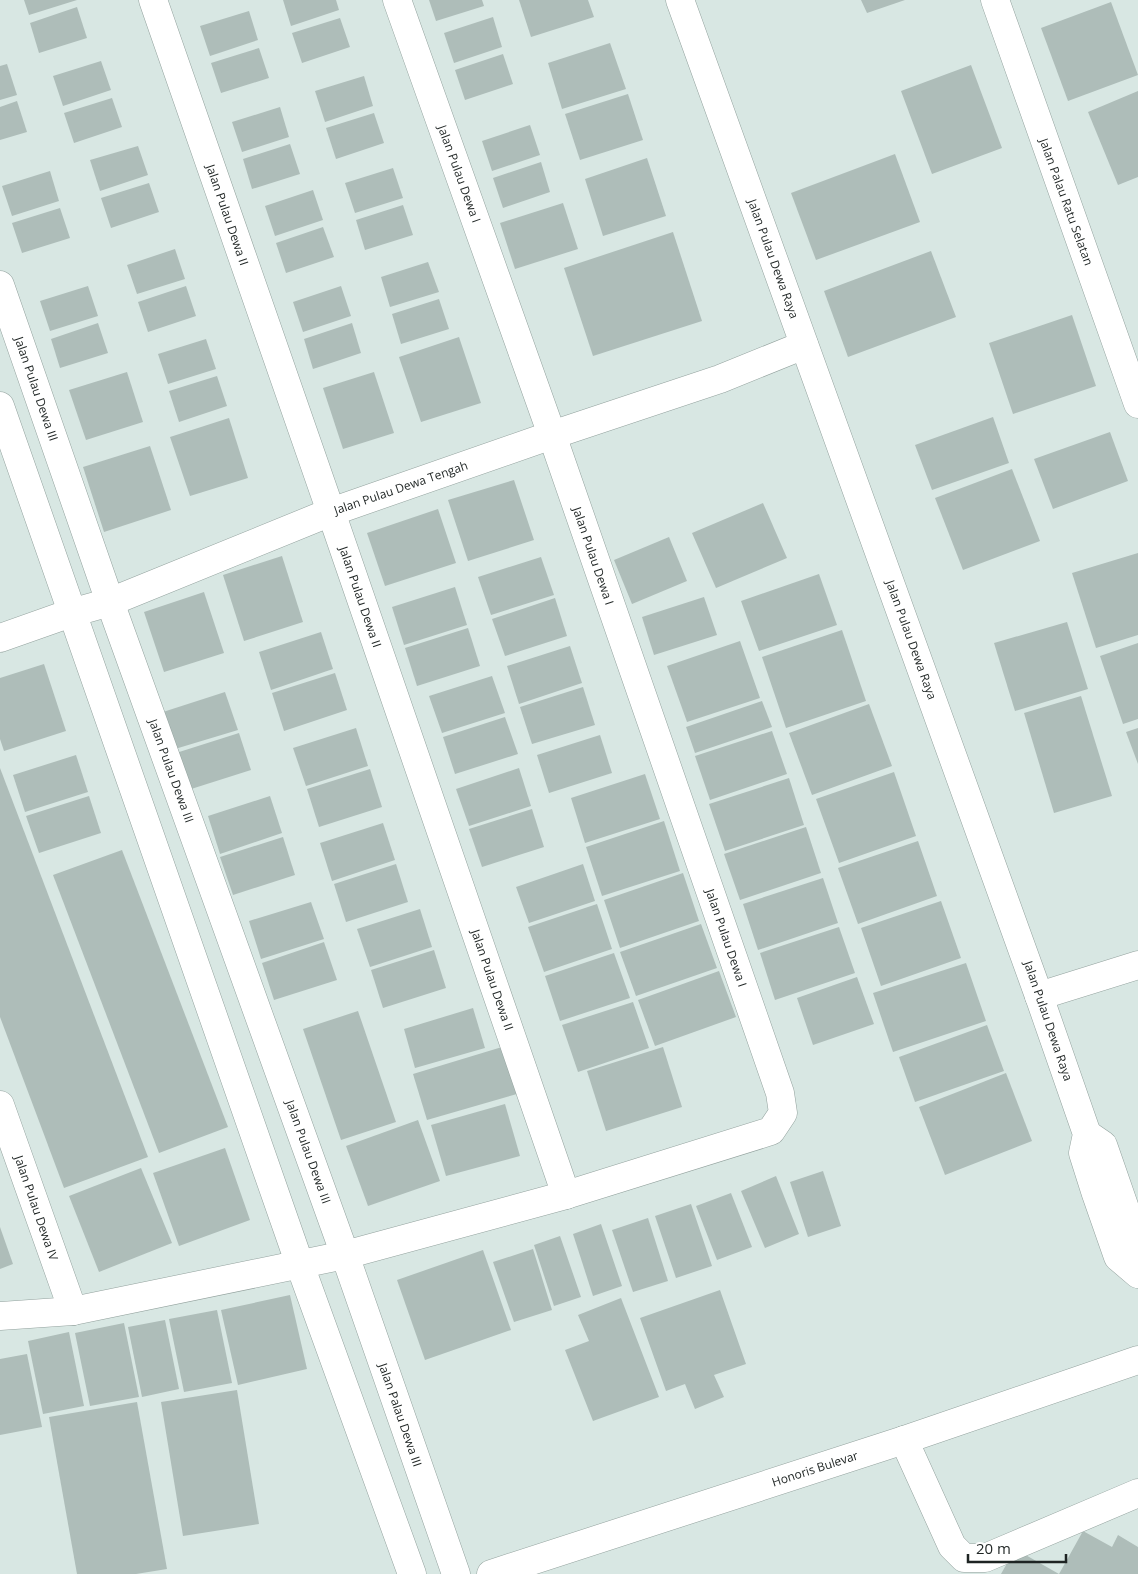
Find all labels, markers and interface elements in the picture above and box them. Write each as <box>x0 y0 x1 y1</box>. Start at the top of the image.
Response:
street label: Jalan Pulau Dewa I <box>434 122 485 225</box>
street label: Jalan Palau Ratu Selatan <box>1035 135 1097 268</box>
street label: Jalan Pulau Dewa II <box>202 161 253 268</box>
street label: Jalan Pulau Dewa Raya <box>744 196 803 321</box>
street label: Jalan Pulau Dewa III <box>10 333 62 443</box>
street label: Jalan Pulau Dewa Tengah <box>331 457 470 519</box>
street label: Jalan Pulau Dewa I <box>568 504 618 607</box>
street label: Jalan Pulau Dewa II <box>335 543 386 650</box>
street label: Jalan Pulau Dewa Raya <box>882 577 941 702</box>
street label: Jalan Pulau Dewa III <box>144 716 198 825</box>
street label: Jalan Pulau Dewa I <box>701 886 751 989</box>
street label: Jalan Pulau Dewa II <box>467 926 518 1033</box>
street label: Jalan Pulau Dewa Raya <box>1020 958 1077 1083</box>
street label: Jalan Pulau Dewa III <box>281 1097 335 1206</box>
street label: Jalan Pulau Dewa IV <box>10 1152 63 1263</box>
street label: Jalan Palau Dewa III <box>374 1360 426 1469</box>
street label: Honoris Bulevar <box>769 1447 860 1490</box>
scale bar <box>968 1532 1066 1564</box>
text: 20 m <box>976 1538 1011 1558</box>

